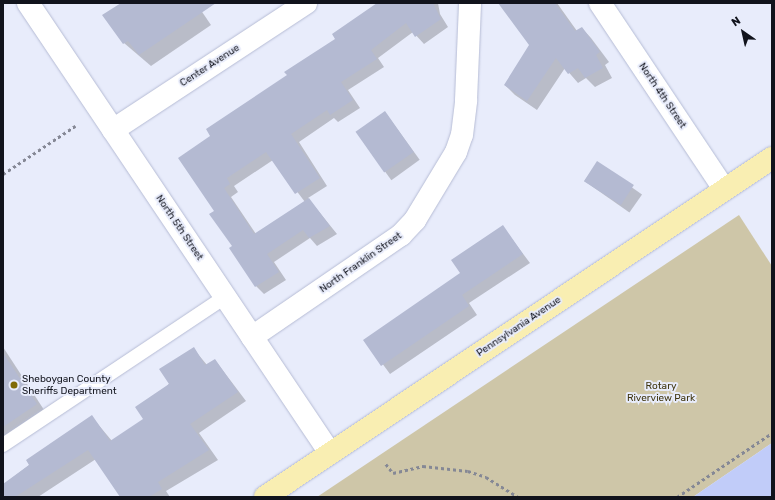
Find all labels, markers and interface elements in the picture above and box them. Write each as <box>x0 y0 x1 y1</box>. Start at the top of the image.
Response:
north arrow <box>723 12 763 52</box>
text: N <box>729 14 743 29</box>
street label: Center Avenue <box>178 42 242 90</box>
street label: North 4th Street <box>636 61 688 131</box>
street label: North 5th Street <box>153 193 205 263</box>
street label: North Franklin Street <box>318 230 404 296</box>
street label: Pennsylvania Avenue <box>474 294 564 360</box>
place label: Sheboygan County Sheriffs Department <box>22 373 117 396</box>
marker: Sheboygan County Sheriffs Department <box>9 380 19 390</box>
park label: Rotary Riverview Park <box>627 380 695 404</box>

